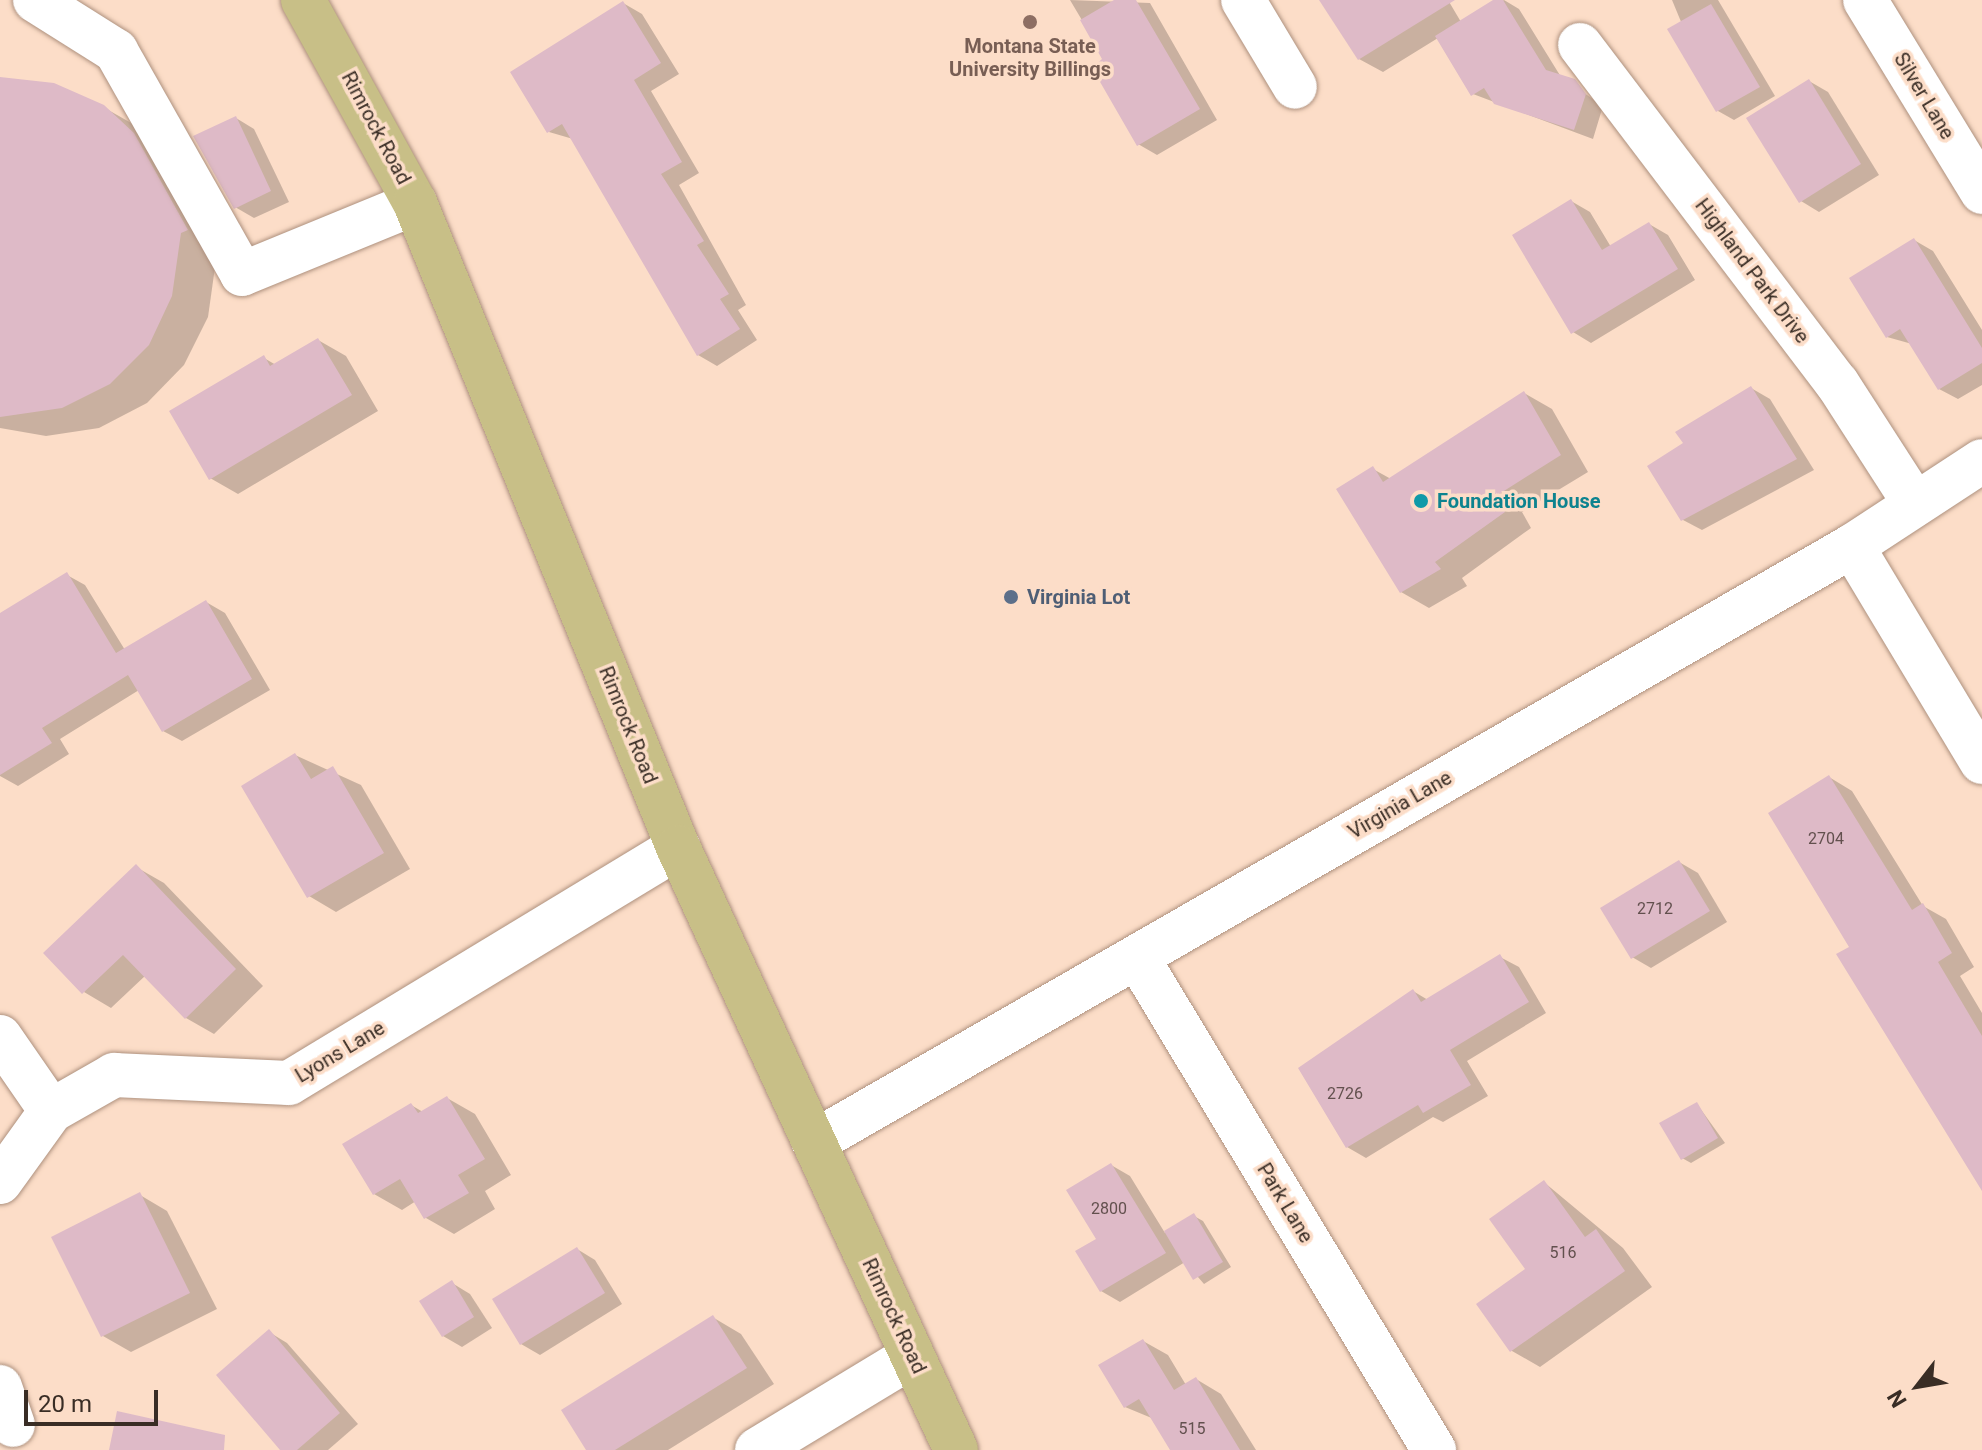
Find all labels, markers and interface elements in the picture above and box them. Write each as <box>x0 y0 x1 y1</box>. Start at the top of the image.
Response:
marker: Montana State University Billings <box>1021 13 1039 31</box>
place label: Montana State University Billings <box>949 34 1111 81</box>
street label: Silver Lane <box>1889 48 1959 144</box>
street label: Rimrock Road <box>336 68 416 188</box>
street label: Highland Park Drive <box>1690 194 1814 348</box>
place label: Foundation House <box>1437 489 1601 513</box>
marker: Foundation House <box>1412 492 1430 510</box>
place label: Virginia Lot <box>1027 585 1130 609</box>
marker: Virginia Lot <box>1002 588 1020 606</box>
street label: Rimrock Road <box>594 663 662 787</box>
street label: Virginia Lane <box>1344 766 1456 844</box>
house number: 2704 <box>1808 829 1844 849</box>
house number: 2712 <box>1637 899 1673 919</box>
street label: Lyons Lane <box>291 1016 389 1088</box>
house number: 2726 <box>1327 1084 1363 1104</box>
street label: Park Lane <box>1252 1159 1318 1247</box>
house number: 2800 <box>1091 1199 1127 1219</box>
house number: 516 <box>1550 1243 1576 1263</box>
street label: Rimrock Road <box>857 1255 931 1377</box>
north arrow <box>1878 1346 1958 1426</box>
scale bar <box>28 1374 162 1424</box>
text: N <box>1882 1386 1912 1412</box>
text: 20 m <box>38 1390 92 1418</box>
house number: 515 <box>1179 1419 1205 1439</box>

